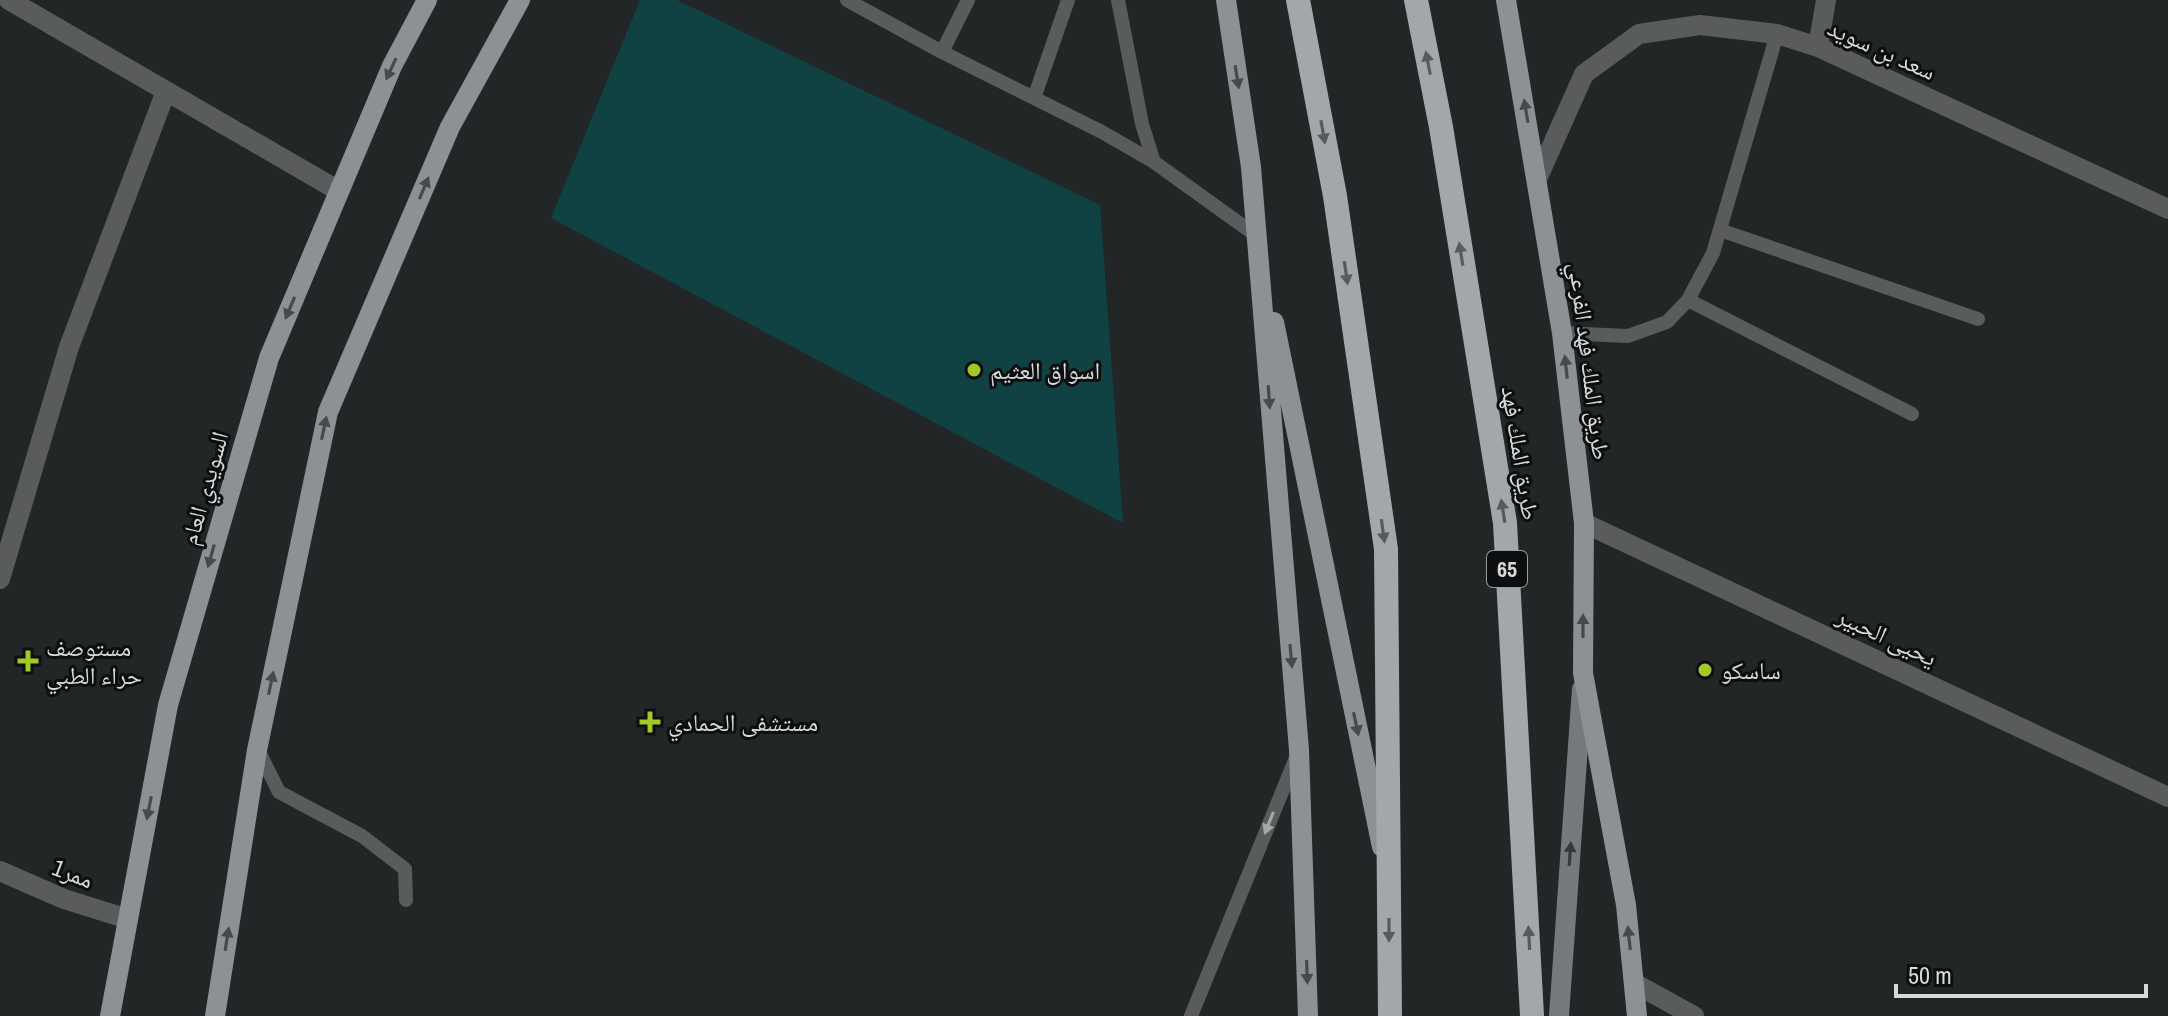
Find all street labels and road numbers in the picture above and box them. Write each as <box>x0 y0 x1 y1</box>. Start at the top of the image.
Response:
street label: سعد بن سويد <box>1823 11 1941 87</box>
street label: طريق الملك فهد الفرعي <box>1558 260 1618 462</box>
street label: طريق الملك فهد <box>1495 384 1547 522</box>
street label: السويدي العام <box>173 428 239 549</box>
road number: 65 <box>1487 551 1527 587</box>
street label: يحيى الحبير <box>1831 598 1942 673</box>
street label: ممر1 <box>48 851 98 895</box>

